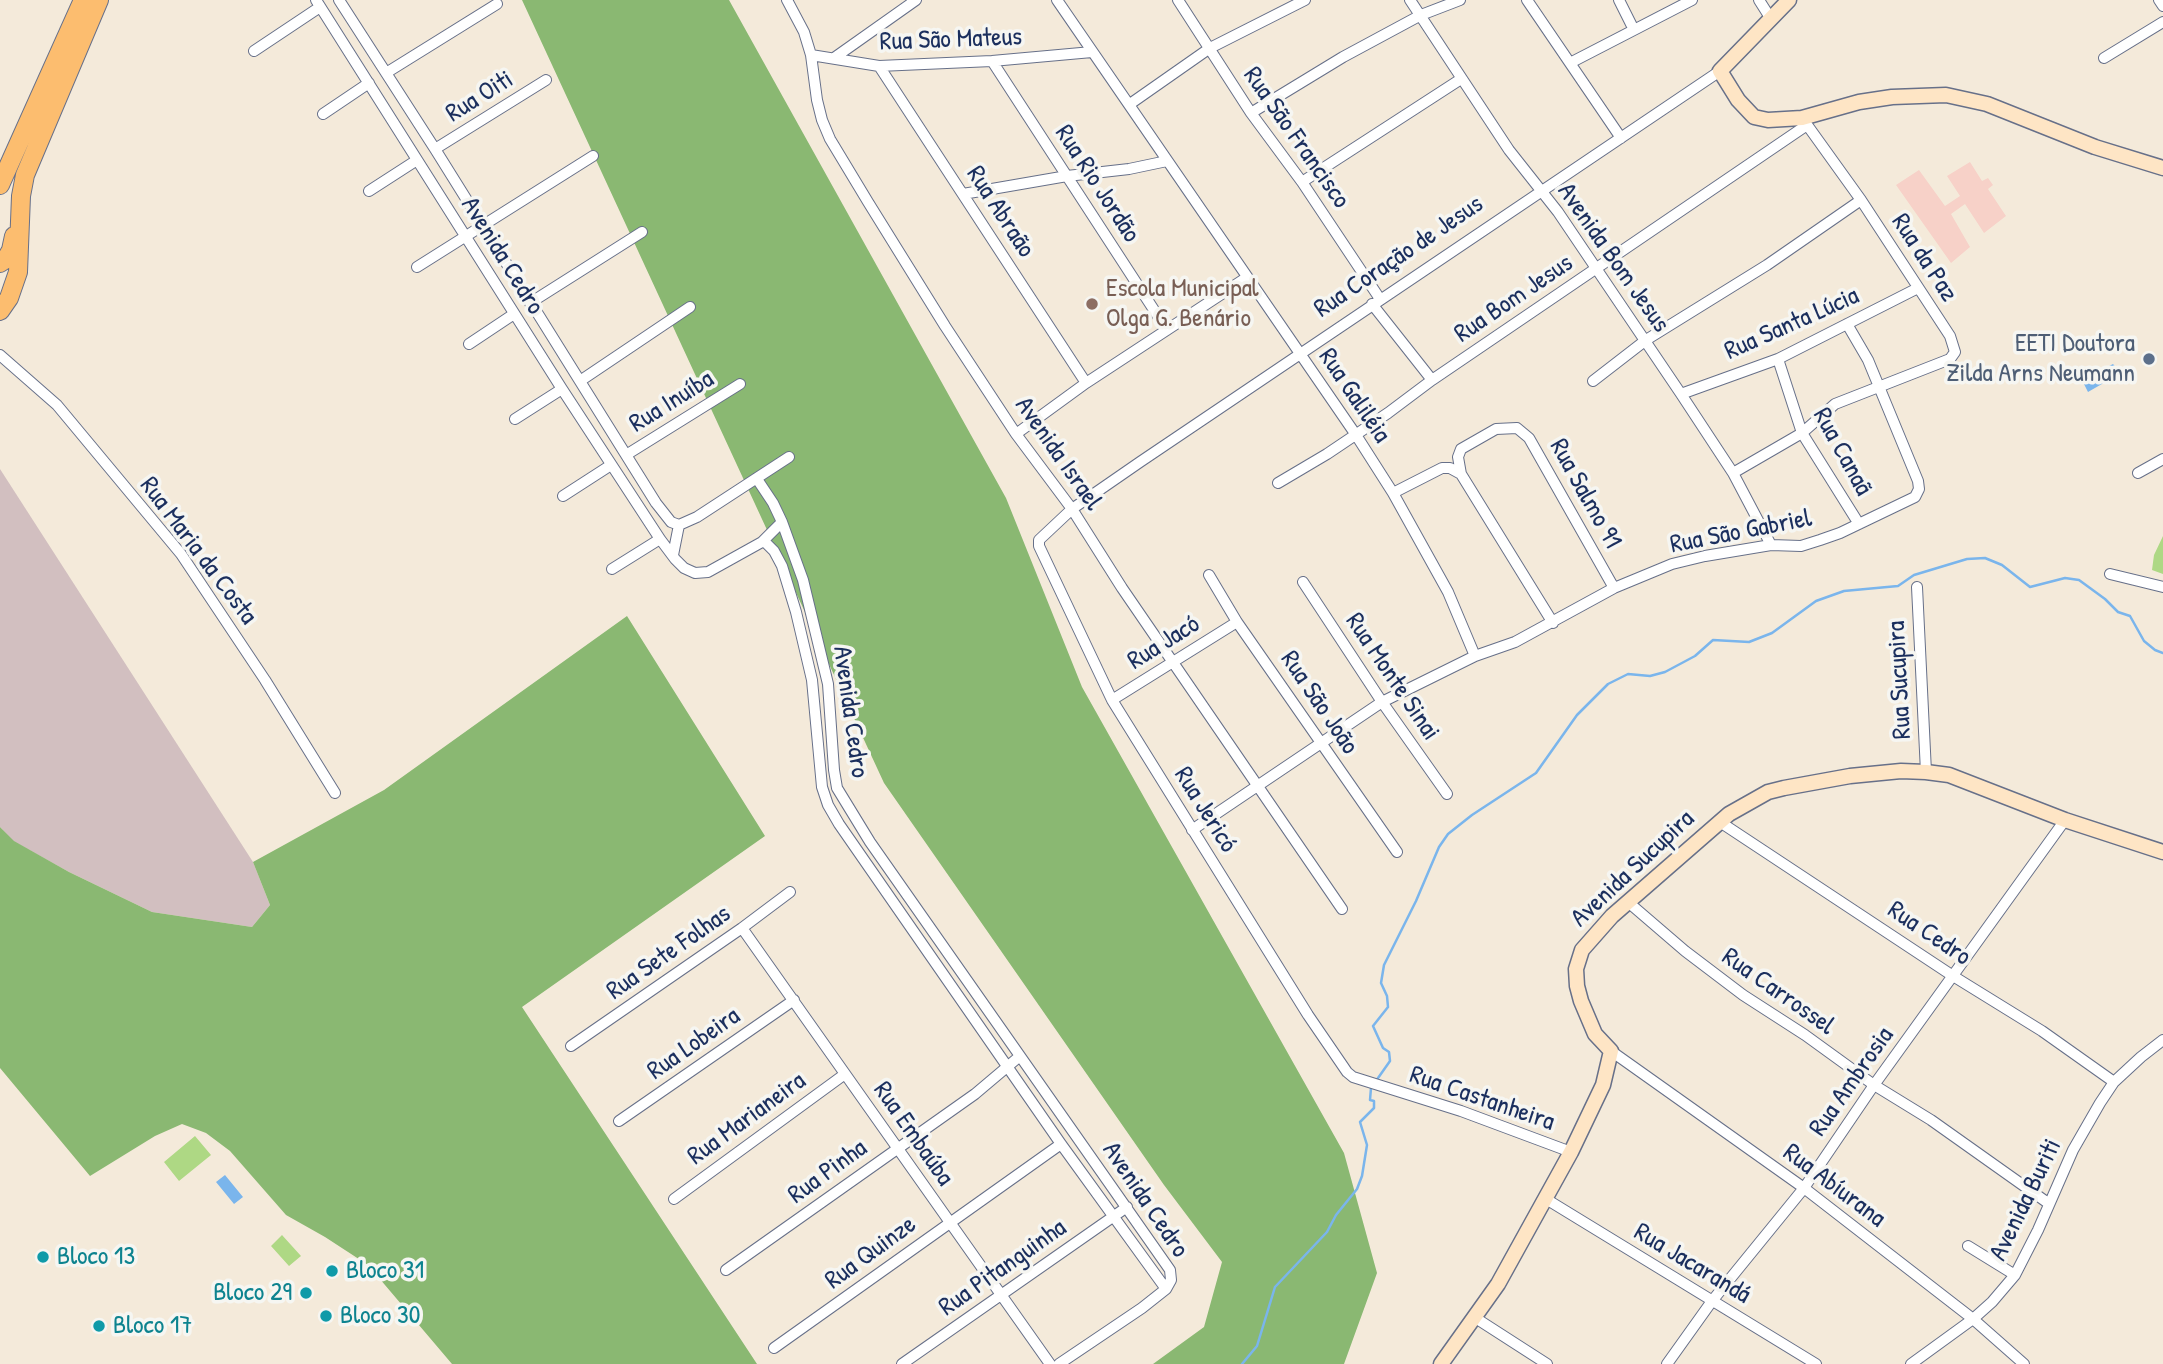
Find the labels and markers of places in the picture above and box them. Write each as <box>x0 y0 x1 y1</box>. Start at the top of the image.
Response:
place label: Escola Municipal Olga G. Benário <box>1106 273 1259 334</box>
marker: Escola Municipal Olga G. Benário <box>1084 296 1100 312</box>
place label: EETI Doutora Zilda Arns Neumann <box>1946 328 2135 390</box>
marker: EETI Doutora Zilda Arns Neumann <box>2141 351 2157 367</box>
place label: Bloco 13 <box>57 1241 135 1273</box>
marker: Bloco 13 <box>35 1249 51 1265</box>
place label: Bloco 31 <box>346 1255 424 1287</box>
marker: Bloco 31 <box>324 1263 340 1279</box>
place label: Bloco 29 <box>213 1277 292 1309</box>
marker: Bloco 29 <box>298 1285 314 1301</box>
place label: Bloco 30 <box>340 1300 420 1332</box>
marker: Bloco 30 <box>318 1308 334 1324</box>
place label: Bloco 17 <box>113 1310 192 1342</box>
marker: Bloco 17 <box>91 1318 107 1334</box>

